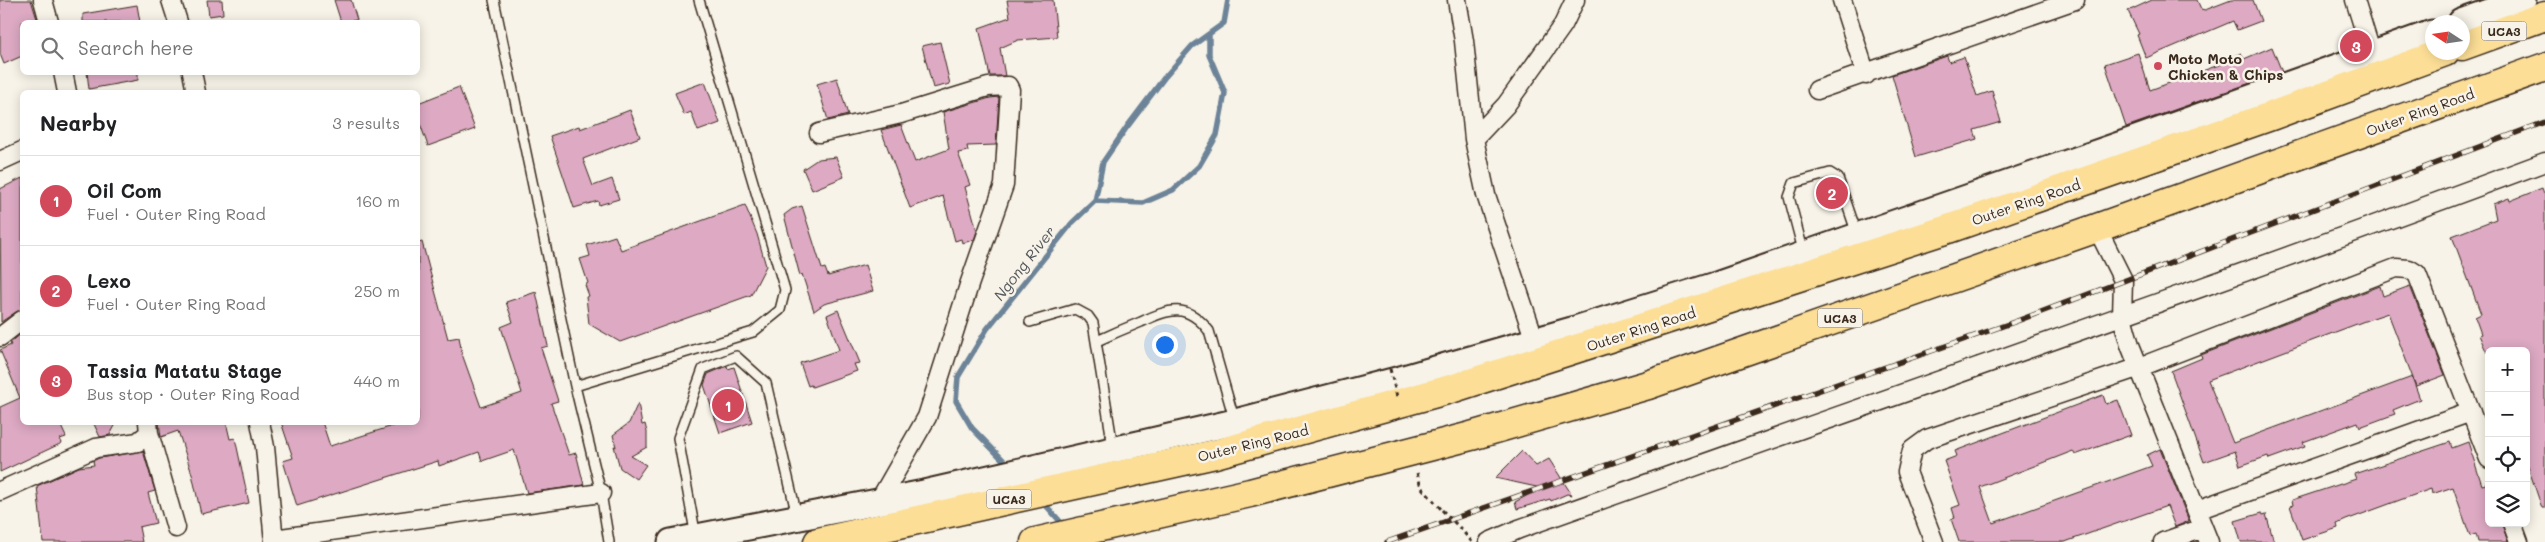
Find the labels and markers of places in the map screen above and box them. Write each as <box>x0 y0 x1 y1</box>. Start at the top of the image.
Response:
pin: 3 <box>2340 27 2372 65</box>
place label: Moto Moto Chicken & Chips <box>2168 49 2283 84</box>
marker: Moto Moto Chicken & Chips <box>2152 60 2164 72</box>
pin: 2 <box>1816 174 1848 212</box>
pin: 1 <box>712 386 744 424</box>

